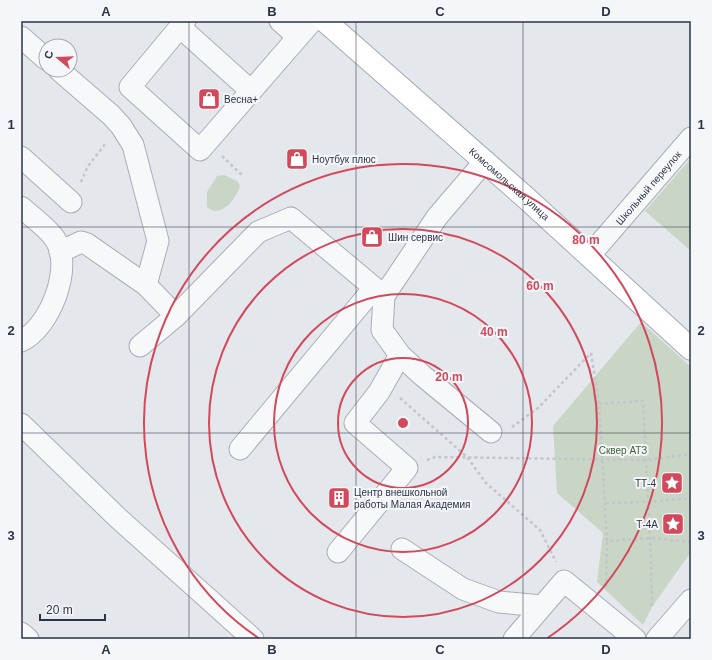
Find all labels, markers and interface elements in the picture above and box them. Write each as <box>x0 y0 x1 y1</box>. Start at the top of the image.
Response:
text: A <box>101 4 111 19</box>
text: B <box>267 4 277 19</box>
text: C <box>435 4 445 19</box>
text: D <box>601 4 611 19</box>
north arrow <box>38 38 78 78</box>
text: С <box>42 49 56 60</box>
shop icon: Весна+ <box>196 86 222 112</box>
place label: Весна+ <box>224 94 258 105</box>
text: 1 <box>7 117 15 132</box>
text: 1 <box>697 117 705 132</box>
street label: Комсомольская улица <box>467 145 552 222</box>
shop icon: Ноутбук плюс <box>284 146 310 172</box>
street label: Школьный переулок <box>613 148 683 227</box>
place label: Ноутбук плюс <box>312 154 376 165</box>
shop icon: Шин сервис <box>359 224 385 250</box>
place label: Шин сервис <box>388 232 443 243</box>
text: 80 m <box>572 233 600 247</box>
text: 60 m <box>526 279 554 293</box>
text: 2 <box>7 323 15 338</box>
text: 2 <box>697 323 705 338</box>
text: 40 m <box>480 325 508 339</box>
text: 20 m <box>435 370 463 384</box>
centre of rings <box>396 416 410 430</box>
park label: Сквер АТЗ <box>599 445 647 456</box>
place icon: ТТ-4 <box>659 470 685 496</box>
place label: ТТ-4 <box>635 478 656 489</box>
building icon: Центр внешкольной работы Малая Академия <box>326 485 352 511</box>
place label: Центр внешкольной работы Малая Академия <box>354 487 470 510</box>
place icon: Т-4А <box>660 511 686 537</box>
place label: Т-4А <box>636 519 658 530</box>
text: 3 <box>7 528 15 543</box>
text: 3 <box>697 528 705 543</box>
scale bar <box>40 596 105 622</box>
text: 20 m <box>46 603 73 617</box>
text: A <box>101 642 111 657</box>
text: B <box>267 642 277 657</box>
text: C <box>435 642 445 657</box>
text: D <box>601 642 611 657</box>

